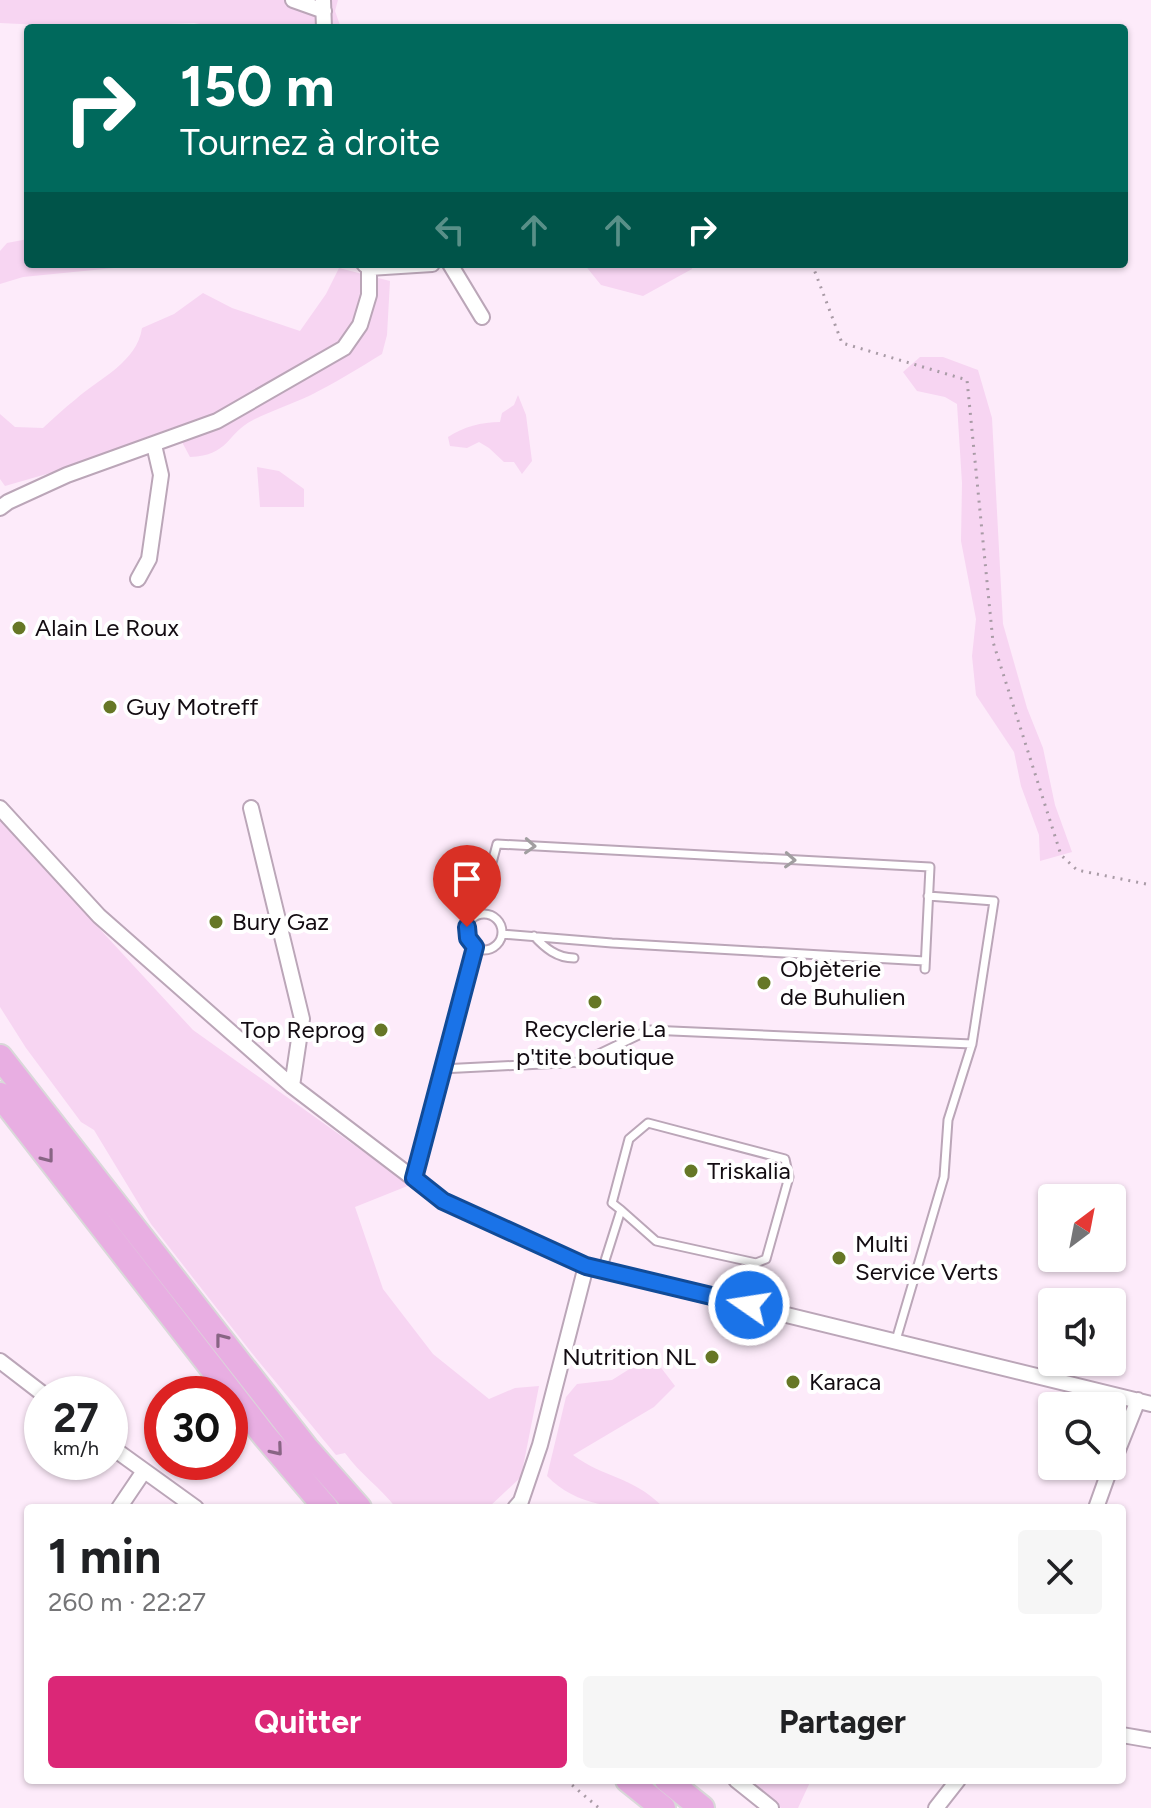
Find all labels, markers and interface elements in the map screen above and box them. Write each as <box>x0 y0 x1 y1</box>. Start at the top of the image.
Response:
text: 150 m <box>180 53 335 120</box>
icon: right <box>48 56 152 160</box>
text: Tournez à droite <box>180 121 440 164</box>
icon: left <box>428 208 472 252</box>
icon: ahead <box>512 208 556 252</box>
icon: ahead <box>596 208 640 252</box>
icon: right <box>680 208 724 252</box>
place label: Alain Le Roux <box>35 613 180 642</box>
marker: Alain Le Roux <box>10 619 28 637</box>
place label: Guy Motreff <box>126 692 259 721</box>
marker: Guy Motreff <box>101 698 119 716</box>
one-way arrow <box>524 837 537 854</box>
pin <box>433 845 501 927</box>
one-way arrow <box>784 851 797 868</box>
icon: arrive <box>445 857 489 901</box>
place label: Bury Gaz <box>232 907 329 936</box>
marker: Bury Gaz <box>207 913 225 931</box>
place label: Objèterie de Buhulien <box>780 954 905 1011</box>
marker: Objèterie de Buhulien <box>755 974 773 992</box>
marker: Recyclerie La p'tite boutique <box>586 993 604 1011</box>
place label: Recyclerie La p'tite boutique <box>516 1014 674 1071</box>
place label: Top Reprog <box>241 1015 365 1044</box>
marker: Top Reprog <box>372 1021 390 1039</box>
one-way arrow <box>38 1148 52 1163</box>
place label: Triskalia <box>707 1156 791 1185</box>
marker: Triskalia <box>682 1162 700 1180</box>
north arrow <box>1038 1184 1126 1272</box>
map controls <box>1038 1184 1126 1480</box>
place label: Multi Service Verts <box>855 1229 998 1286</box>
marker: Multi Service Verts <box>830 1249 848 1267</box>
position arrow <box>707 1263 791 1347</box>
button: sound <box>1038 1288 1126 1376</box>
one-way arrow <box>217 1333 231 1348</box>
place label: Nutrition NL <box>562 1342 697 1371</box>
marker: Nutrition NL <box>703 1348 721 1366</box>
place label: Karaca <box>809 1367 881 1396</box>
marker: Karaca <box>784 1373 802 1391</box>
speed limit sign: 30 <box>144 1376 248 1480</box>
button: search <box>1038 1392 1126 1480</box>
text: 27 <box>53 1394 99 1442</box>
text: km/h <box>53 1436 99 1460</box>
one-way arrow <box>267 1441 282 1455</box>
text: 1 min <box>48 1527 161 1585</box>
button: close <box>1018 1530 1102 1614</box>
text: 260 m · 22:27 <box>48 1586 206 1618</box>
button: Quitter <box>48 1676 567 1768</box>
button: Partager <box>583 1676 1102 1768</box>

